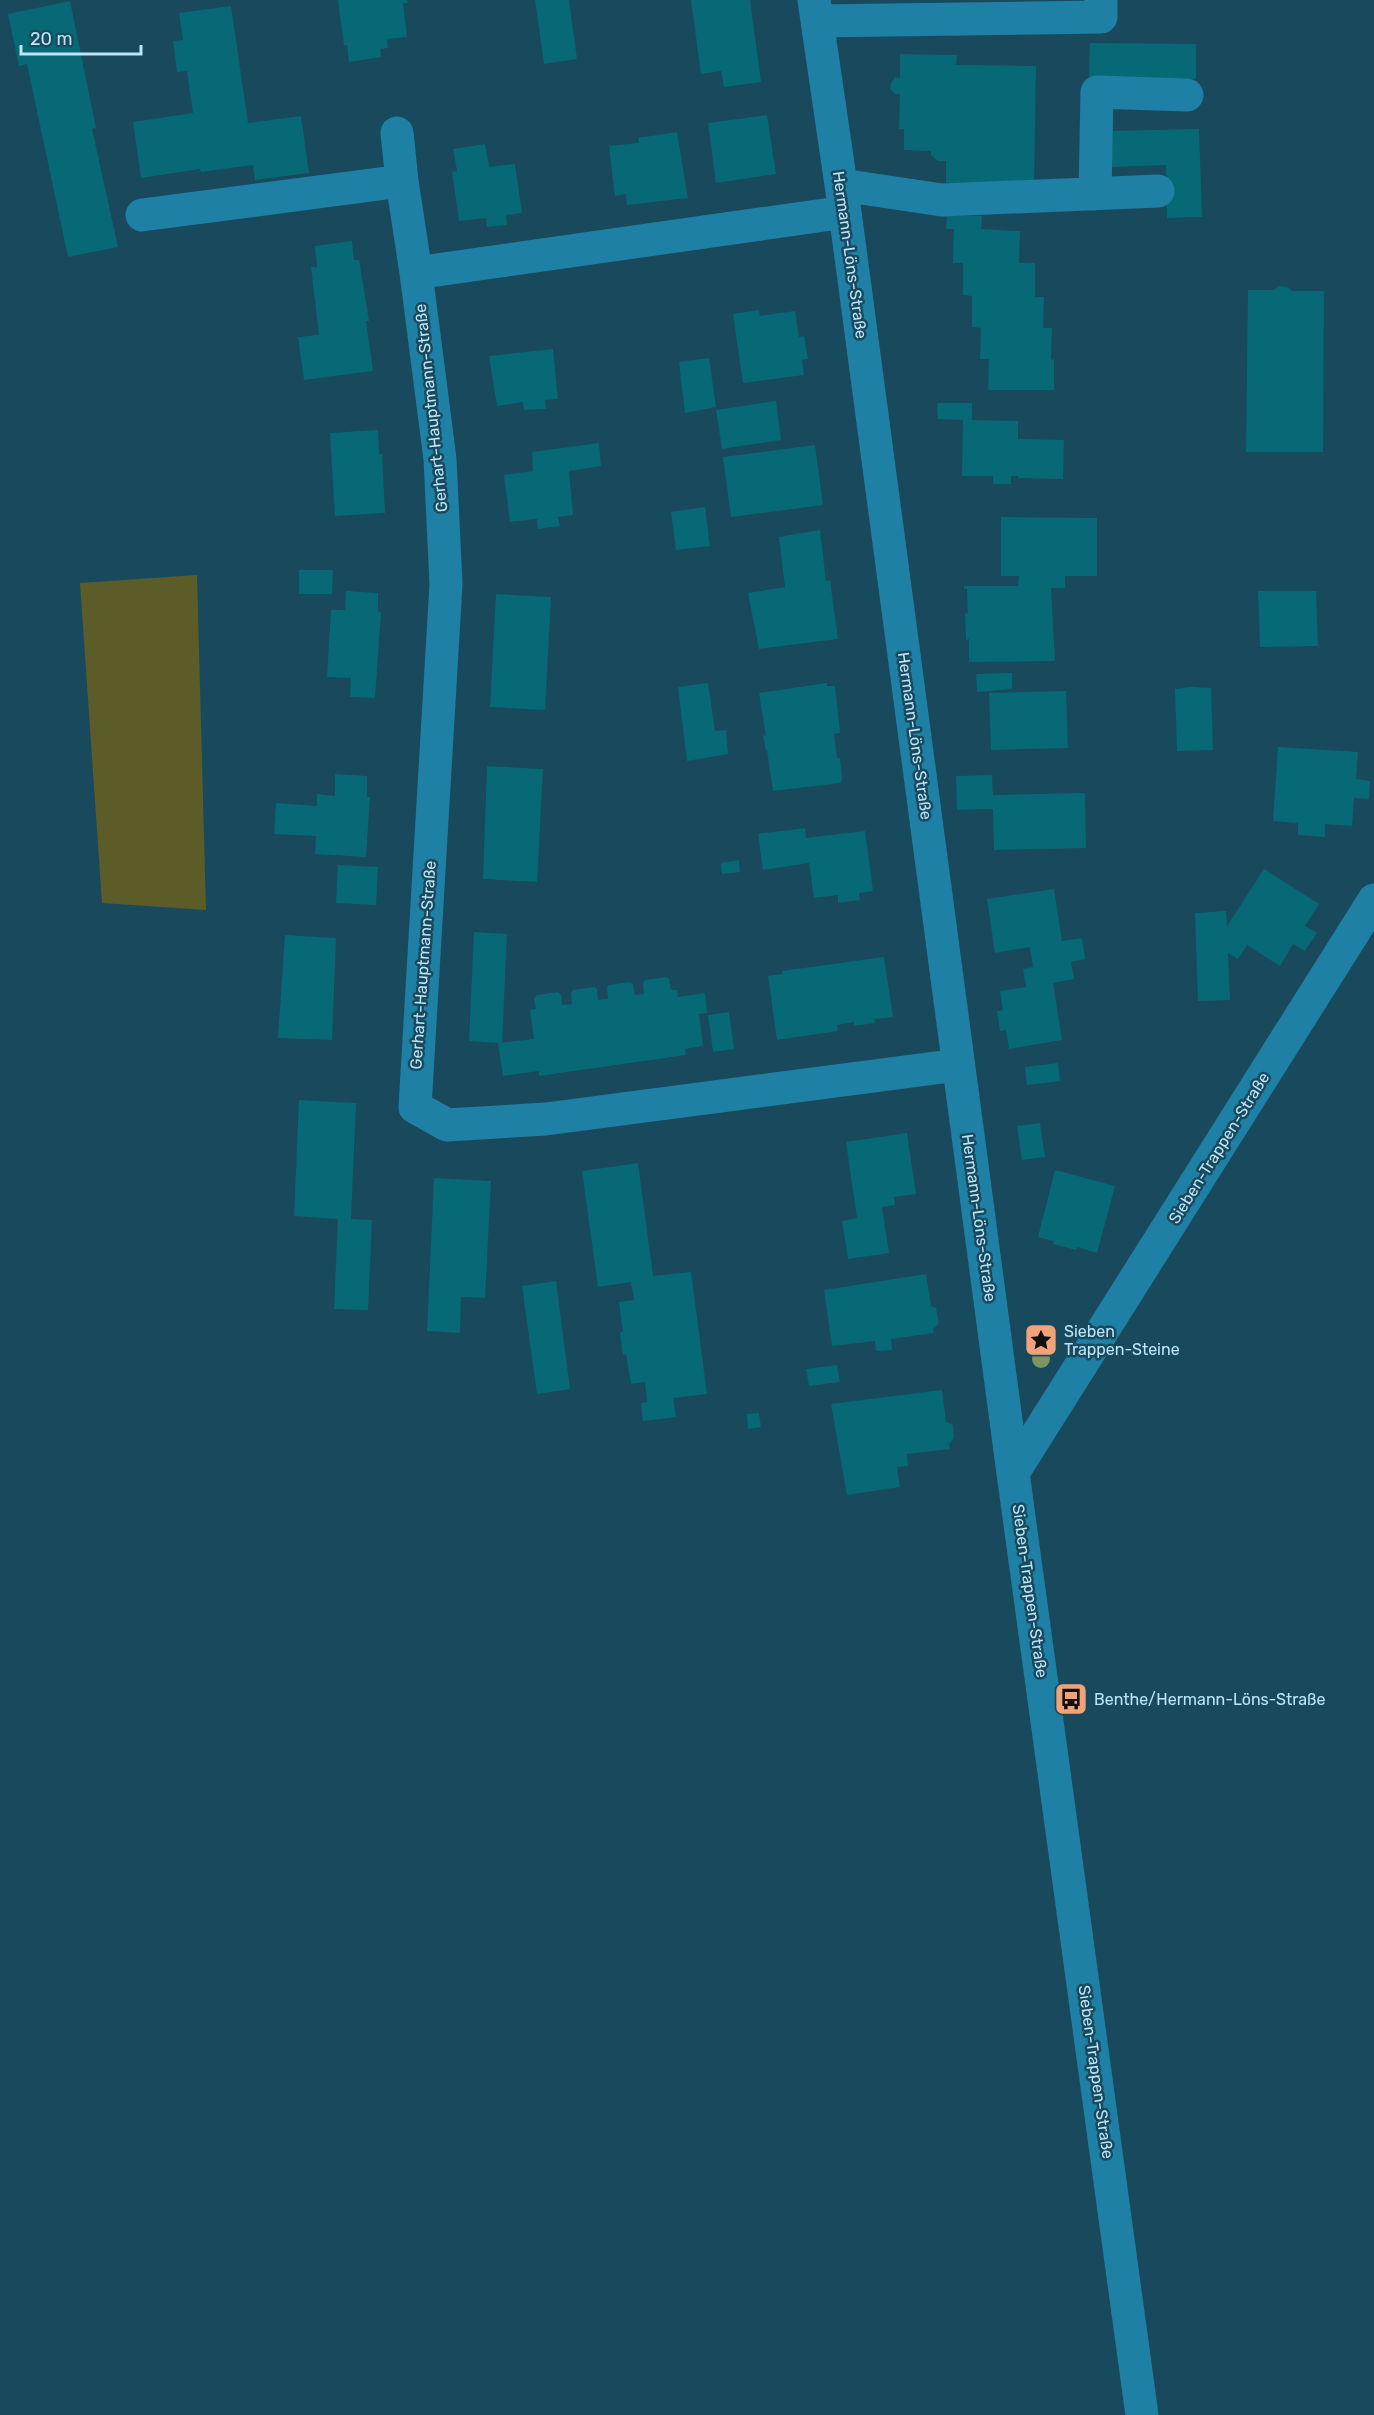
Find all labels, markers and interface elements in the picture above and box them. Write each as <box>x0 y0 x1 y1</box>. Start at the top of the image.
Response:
scale bar <box>21 18 141 56</box>
text: 20 m <box>30 28 72 50</box>
street label: Hermann-Löns-Straße <box>829 170 871 340</box>
street label: Gerhart-Hauptmann-Straße <box>411 303 451 513</box>
street label: Hermann-Löns-Straße <box>894 651 936 821</box>
street label: Gerhart-Hauptmann-Straße <box>406 860 440 1070</box>
street label: Sieben-Trappen-Straße <box>1165 1069 1273 1227</box>
street label: Hermann-Löns-Straße <box>958 1133 1000 1303</box>
place icon: Sieben Trappen-Steine <box>1023 1322 1059 1358</box>
place label: Sieben Trappen-Steine <box>1064 1322 1180 1359</box>
street label: Sieben-Trappen-Straße <box>1008 1503 1052 1679</box>
bus stop icon: Benthe/Hermann-Löns-Straße <box>1053 1681 1089 1717</box>
place label: Benthe/Hermann-Löns-Straße <box>1094 1690 1325 1709</box>
street label: Sieben-Trappen-Straße <box>1074 1984 1118 2160</box>

